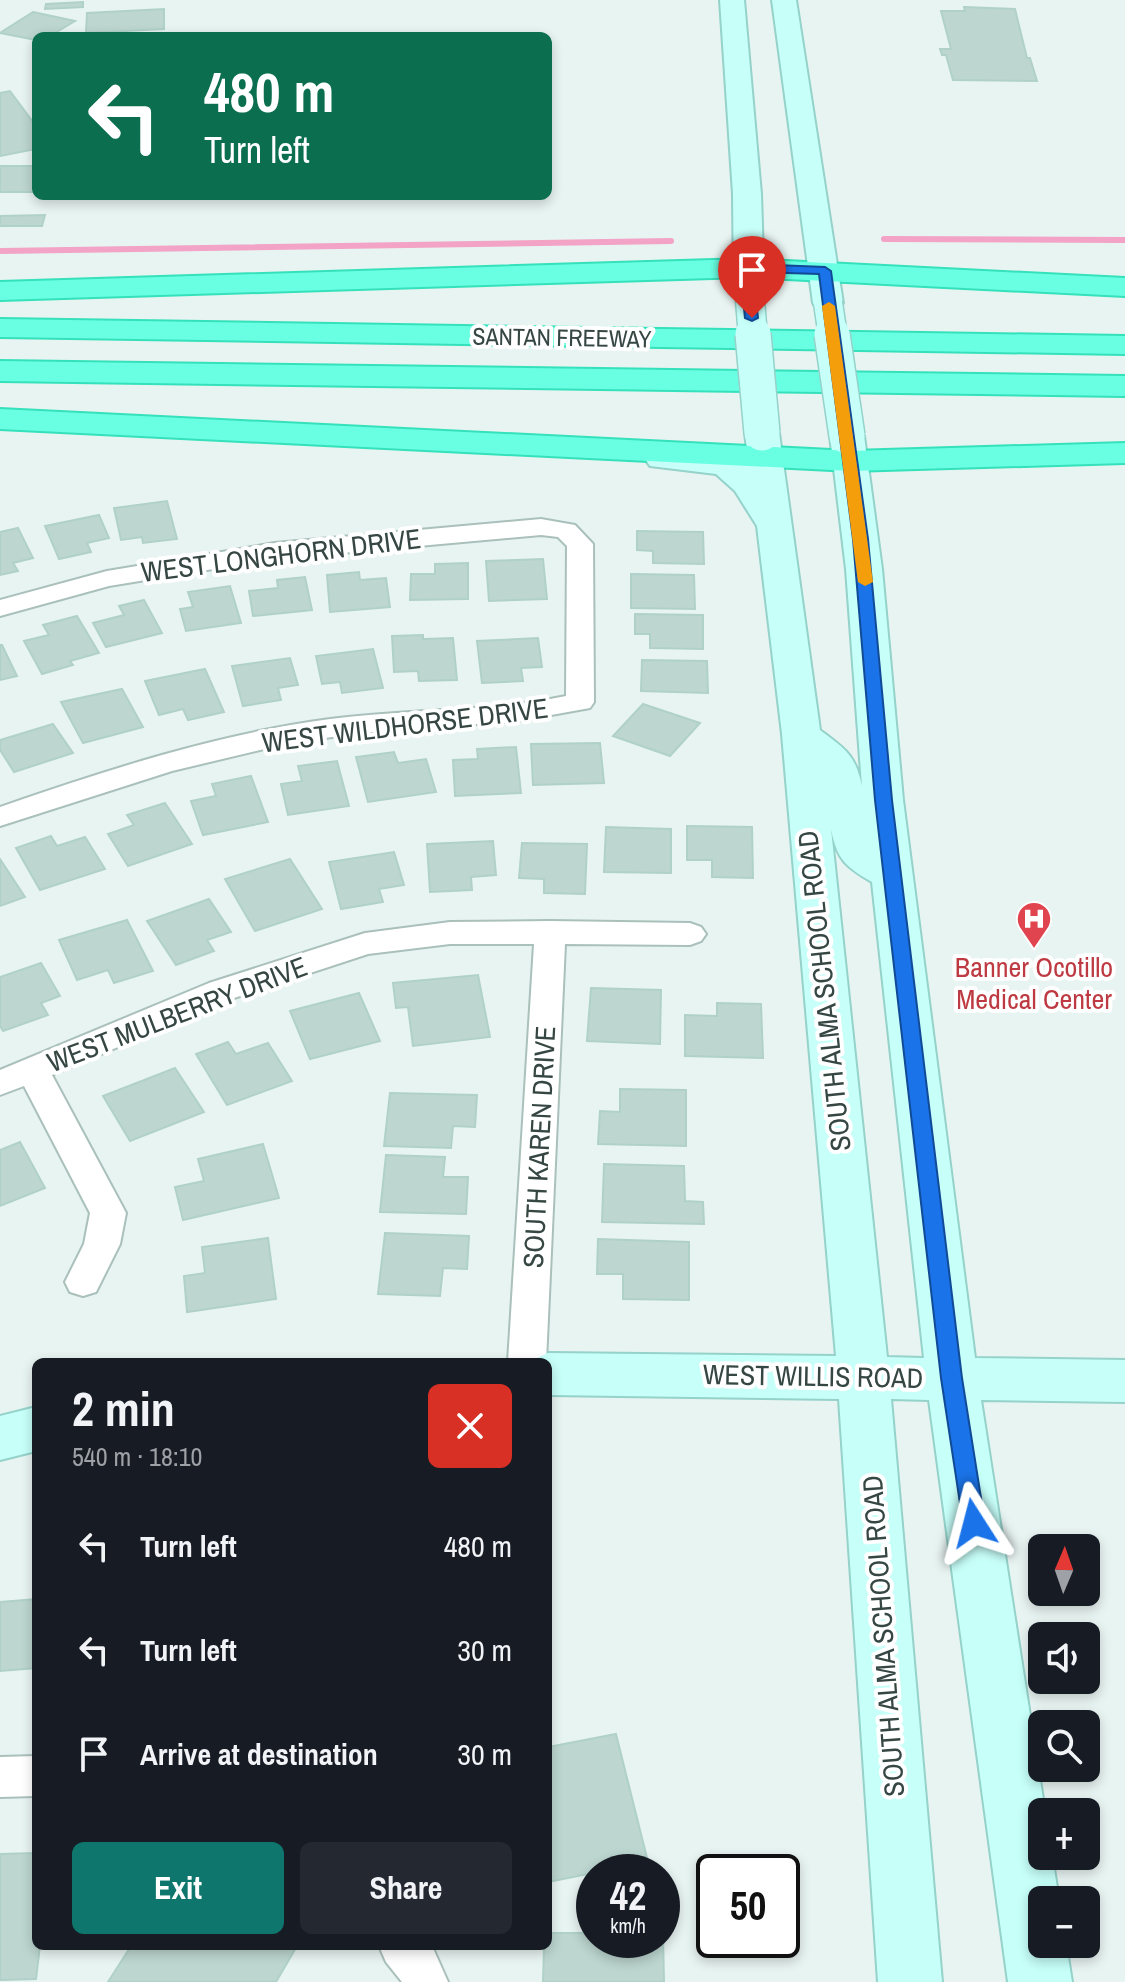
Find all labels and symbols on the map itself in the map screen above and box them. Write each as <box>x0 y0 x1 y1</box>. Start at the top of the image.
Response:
pin <box>718 236 786 318</box>
street label: SANTAN FREEWAY <box>472 319 652 355</box>
street label: WEST LONGHORN DRIVE <box>139 519 423 591</box>
street label: WEST WILDHORSE DRIVE <box>260 689 550 761</box>
street label: SOUTH ALMA SCHOOL ROAD <box>788 829 860 1153</box>
hospital icon: Banner Ocotillo Medical Center <box>1015 900 1053 950</box>
street label: WEST MULBERRY DRIVE <box>42 947 312 1081</box>
place label: Banner Ocotillo Medical Center <box>955 948 1113 1018</box>
street label: SOUTH KAREN DRIVE <box>514 1025 564 1269</box>
street label: WEST WILLIS ROAD <box>703 1355 923 1397</box>
street label: SOUTH ALMA SCHOOL ROAD <box>853 1474 913 1798</box>
position arrow <box>932 1481 1016 1565</box>
north arrow <box>1028 1534 1100 1606</box>
speed limit sign: 50 <box>696 1854 800 1958</box>

